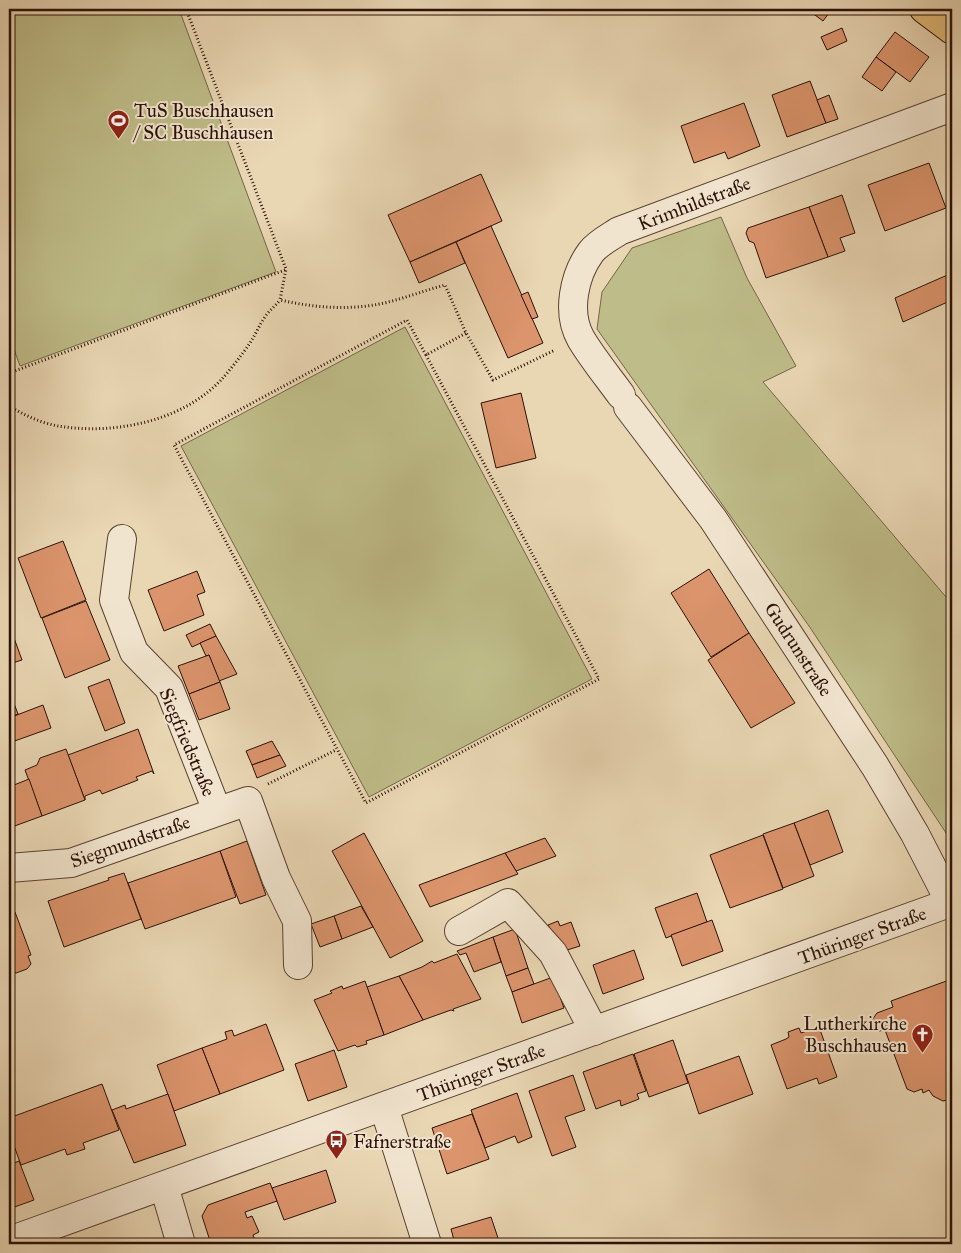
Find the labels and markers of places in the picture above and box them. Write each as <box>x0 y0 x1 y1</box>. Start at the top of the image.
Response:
place label: TuS Buschhausen / SC Buschhausen <box>132 99 274 144</box>
sports icon: TuS Buschhausen / SC Buschhausen <box>106 109 130 140</box>
place label: Lutherkirche Buschhausen <box>803 1012 907 1057</box>
church icon: Lutherkirche Buschhausen <box>911 1022 935 1053</box>
bus stop icon: Fafnerstraße <box>325 1129 349 1160</box>
place label: Fafnerstraße <box>353 1130 451 1153</box>

